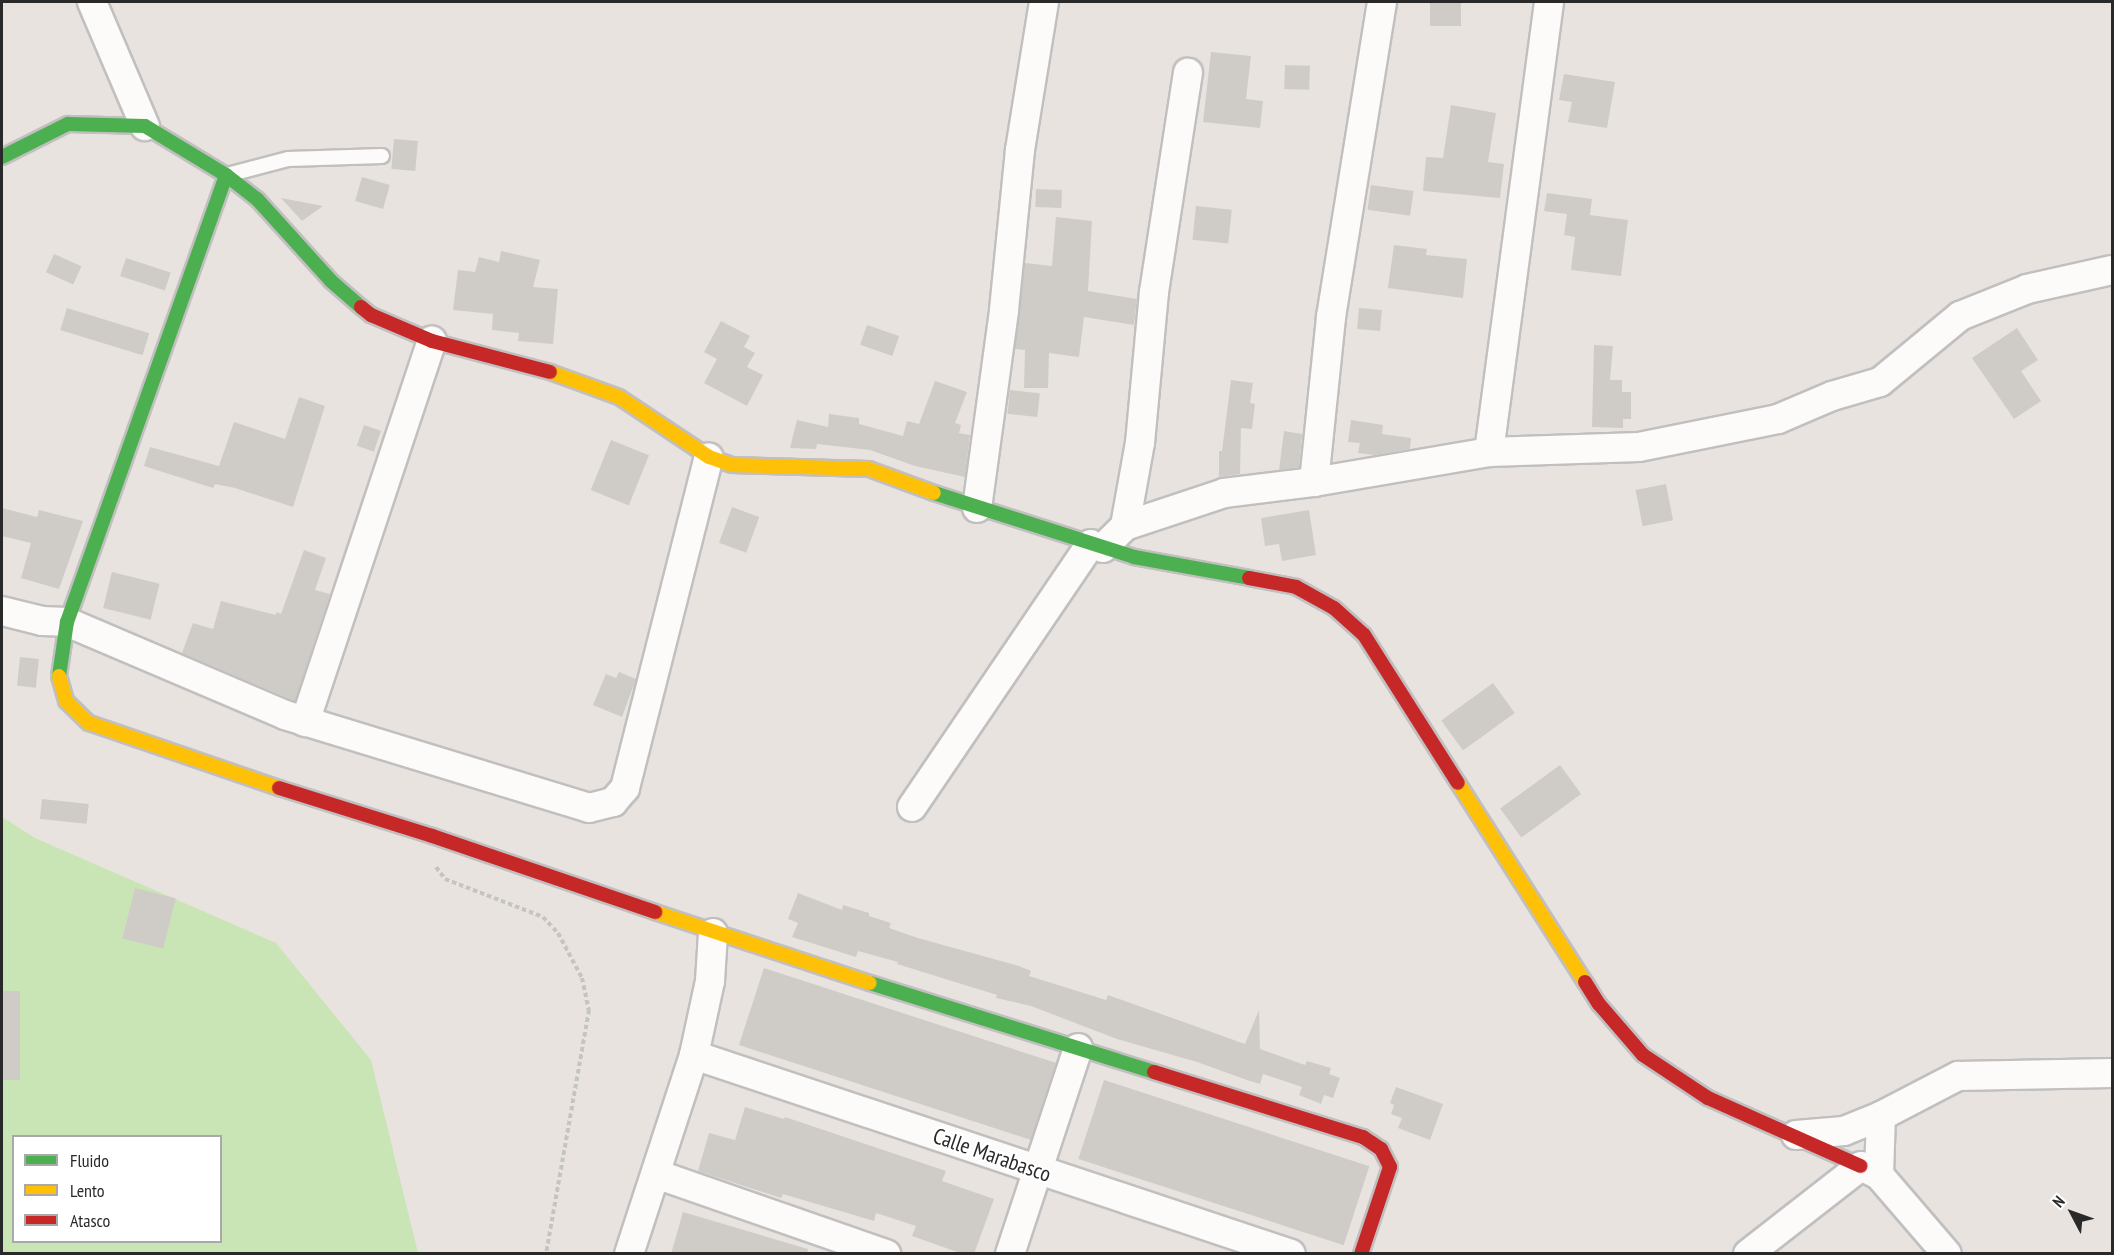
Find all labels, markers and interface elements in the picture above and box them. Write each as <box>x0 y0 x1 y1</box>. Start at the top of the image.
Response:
street label: Calle Marabasco <box>930 1122 1054 1188</box>
legend <box>12 1135 222 1243</box>
text: Fluido <box>70 1149 109 1172</box>
text: Lento <box>70 1179 105 1202</box>
north arrow <box>2042 1183 2102 1243</box>
text: N <box>2048 1191 2069 1211</box>
text: Atasco <box>70 1209 110 1232</box>

